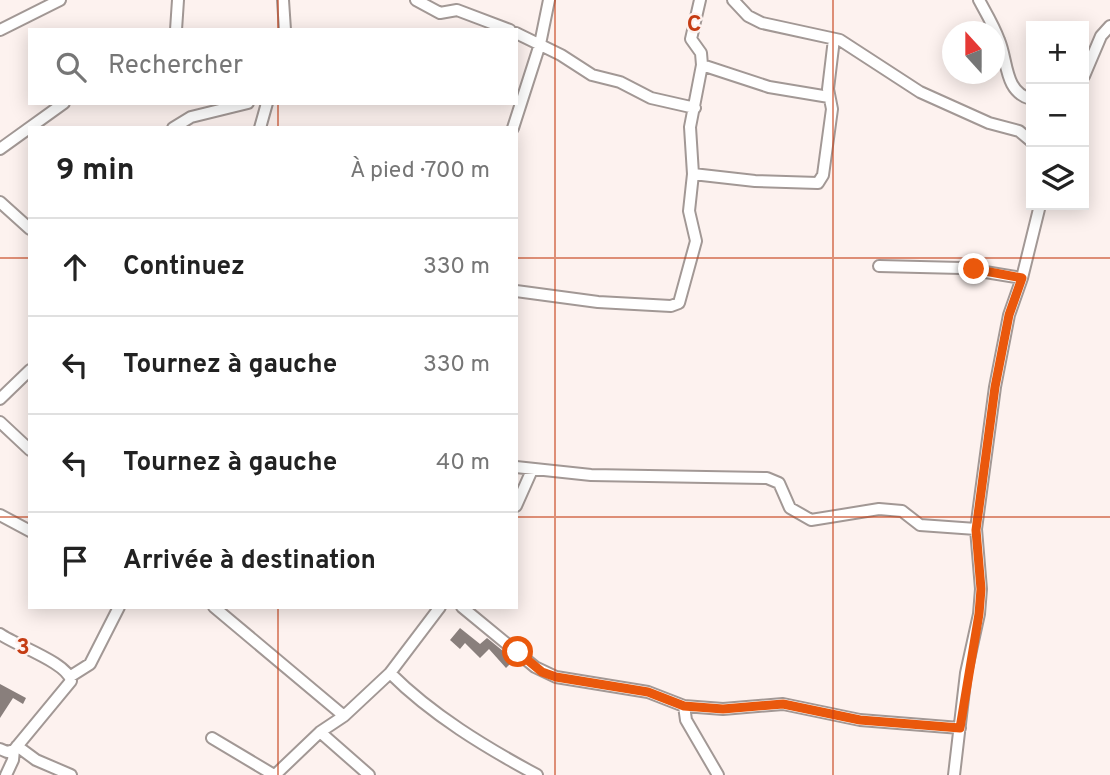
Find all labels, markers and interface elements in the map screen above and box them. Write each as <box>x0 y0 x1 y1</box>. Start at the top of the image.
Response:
text: C <box>687 11 701 40</box>
north arrow <box>942 21 1005 84</box>
map controls <box>1026 21 1089 210</box>
button: + <box>1026 21 1089 84</box>
search box <box>28 28 518 105</box>
icon: search <box>52 48 90 86</box>
text: Rechercher <box>108 50 243 83</box>
button: − <box>1026 84 1089 147</box>
button: layers <box>1026 147 1089 210</box>
text: 9 min <box>56 153 134 190</box>
text: À pied · 700 m <box>350 157 490 186</box>
icon: ahead <box>56 248 94 286</box>
text: Continuez <box>123 251 245 284</box>
text: 330 m <box>423 253 490 282</box>
route end <box>958 253 989 284</box>
icon: left <box>56 346 94 384</box>
text: Tournez à gauche <box>123 349 337 382</box>
text: 330 m <box>423 351 490 380</box>
icon: left <box>56 444 94 482</box>
text: Tournez à gauche <box>123 447 337 480</box>
text: 40 m <box>436 449 490 478</box>
icon: arrive <box>56 542 94 580</box>
text: Arrivée à destination <box>123 545 376 578</box>
text: 3 <box>16 634 30 663</box>
route start <box>502 636 533 667</box>

